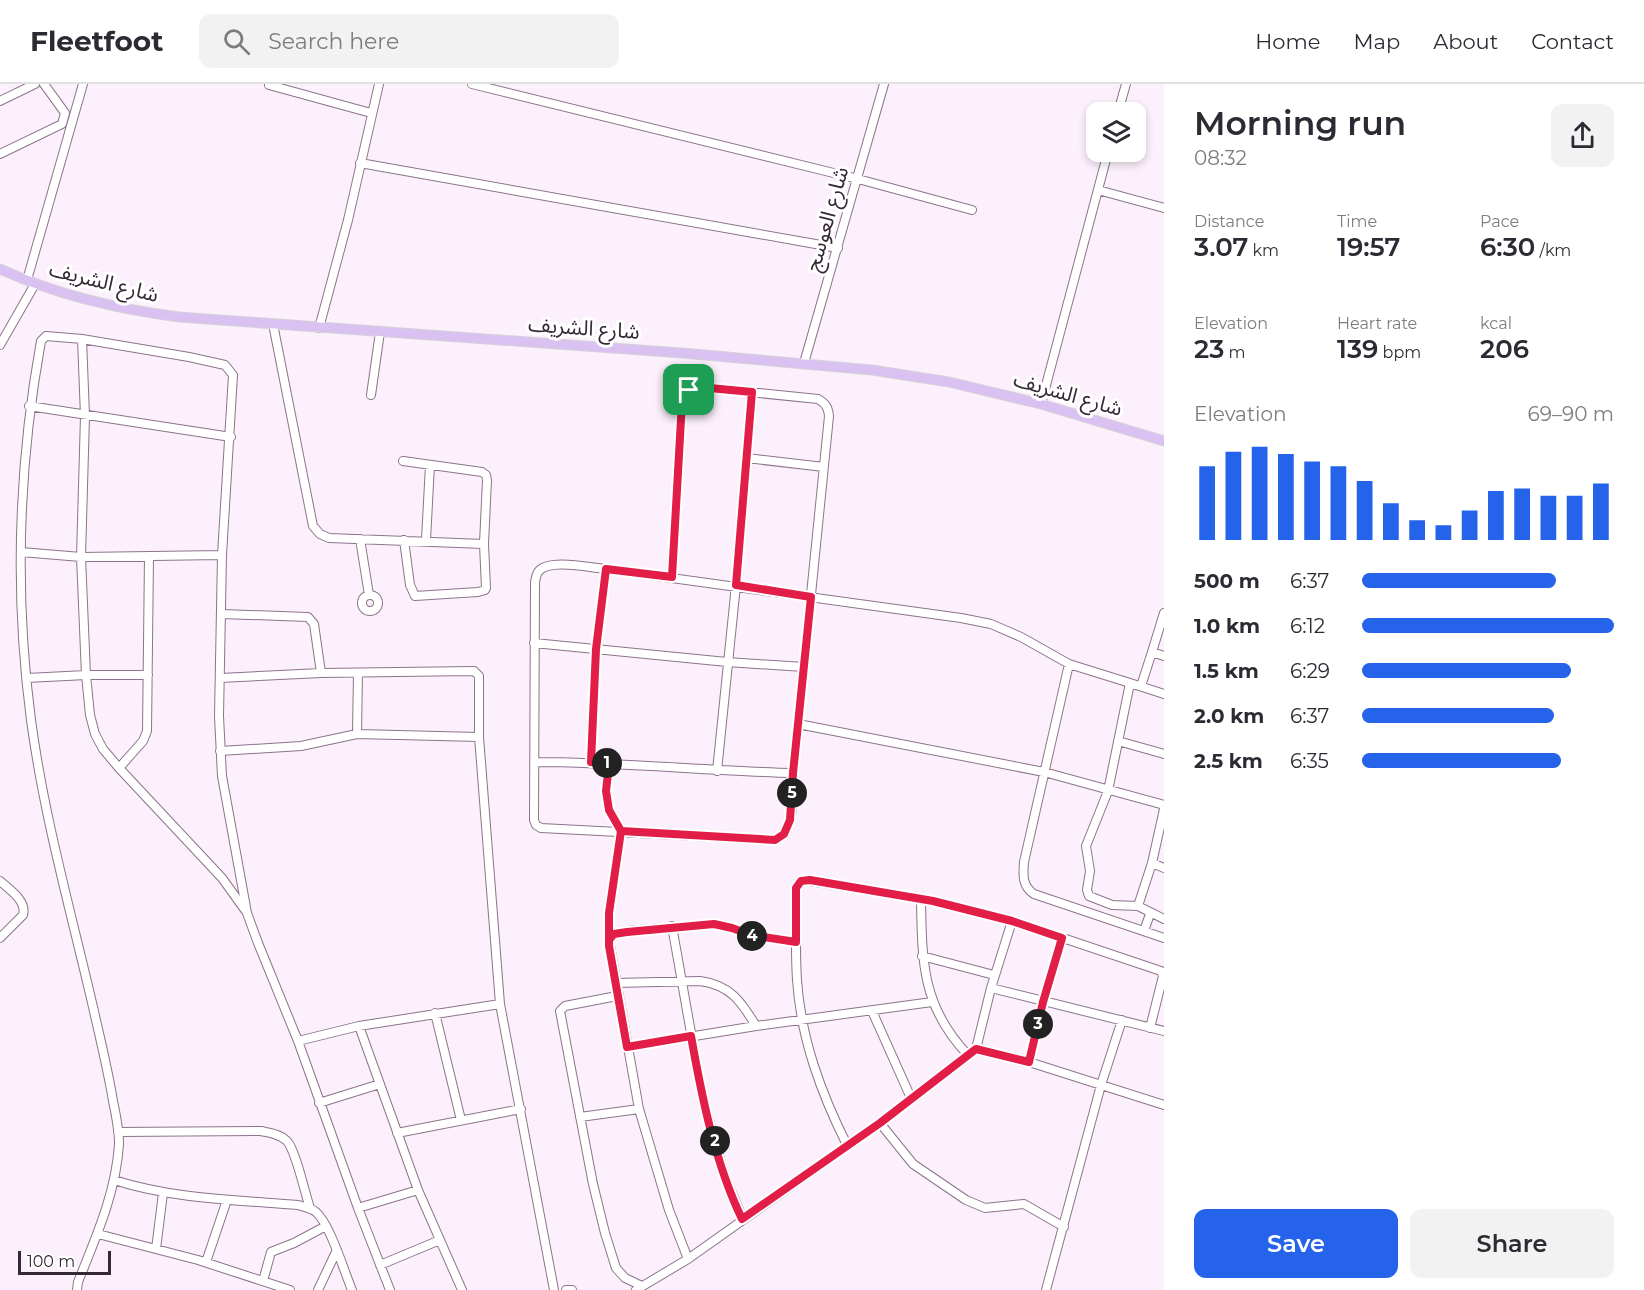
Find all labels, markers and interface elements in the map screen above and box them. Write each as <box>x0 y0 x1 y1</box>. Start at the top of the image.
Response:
search box <box>199 14 619 68</box>
text: Fleetfoot <box>30 24 163 58</box>
icon: search <box>220 25 253 58</box>
text: Search here <box>268 28 399 55</box>
text: Home <box>1255 29 1320 54</box>
text: Map <box>1353 29 1400 54</box>
text: About <box>1433 29 1498 54</box>
text: Contact <box>1531 29 1614 54</box>
map controls <box>1086 102 1146 162</box>
button: layers <box>1086 102 1146 162</box>
text: Morning run <box>1194 103 1406 143</box>
button: share <box>1551 104 1614 167</box>
text: 08:32 <box>1194 146 1247 170</box>
street label: شارع العوسج <box>800 164 856 275</box>
text: Distance <box>1194 212 1264 231</box>
text: Time <box>1337 212 1377 231</box>
text: Pace <box>1480 212 1519 231</box>
text: 3.07 <box>1194 231 1248 263</box>
text: 19:57 <box>1337 231 1400 263</box>
text: 6:30 <box>1480 231 1535 263</box>
text: km <box>1248 241 1279 260</box>
text: /km <box>1535 241 1571 260</box>
street label: شارع الشريف <box>46 256 161 310</box>
street label: شارع الشريف <box>527 311 641 347</box>
text: Elevation <box>1194 314 1268 333</box>
text: Heart rate <box>1337 314 1417 333</box>
text: kcal <box>1480 314 1512 333</box>
text: 23 <box>1194 333 1224 365</box>
text: 139 <box>1337 333 1378 365</box>
text: 206 <box>1480 333 1529 365</box>
text: m <box>1224 343 1245 362</box>
text: bpm <box>1378 343 1421 362</box>
pin <box>663 364 714 415</box>
street label: شارع الشريف <box>1010 366 1125 424</box>
icon: arrive <box>672 373 705 406</box>
text: Elevation <box>1194 402 1286 426</box>
text: 69–90 m <box>1528 402 1614 426</box>
text: 500 m <box>1194 569 1260 593</box>
text: 6:37 <box>1290 569 1329 593</box>
text: 1.0 km <box>1194 614 1260 638</box>
text: 6:12 <box>1290 614 1325 638</box>
text: 1.5 km <box>1194 659 1259 683</box>
text: 6:29 <box>1290 659 1330 683</box>
text: 2.0 km <box>1194 704 1264 728</box>
text: 6:37 <box>1290 704 1329 728</box>
pin: 1 <box>592 748 622 778</box>
text: 2.5 km <box>1194 749 1263 773</box>
text: 6:35 <box>1290 749 1329 773</box>
text: 1 <box>604 753 610 772</box>
pin: 5 <box>777 778 807 808</box>
text: 5 <box>787 783 797 802</box>
pin: 4 <box>737 921 767 951</box>
text: 4 <box>746 926 758 945</box>
pin: 3 <box>1023 1009 1053 1039</box>
text: 3 <box>1033 1014 1043 1033</box>
pin: 2 <box>700 1126 730 1156</box>
text: 2 <box>710 1131 720 1150</box>
button: Save <box>1194 1209 1398 1278</box>
button: Share <box>1410 1209 1614 1278</box>
scale bar <box>18 1248 111 1276</box>
text: 100 m <box>27 1252 75 1271</box>

